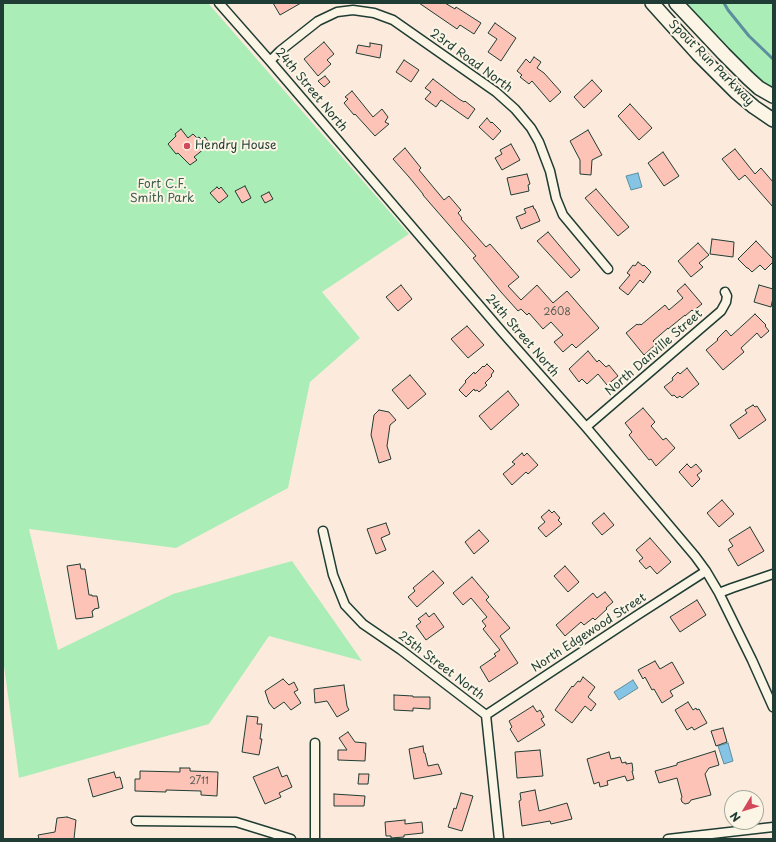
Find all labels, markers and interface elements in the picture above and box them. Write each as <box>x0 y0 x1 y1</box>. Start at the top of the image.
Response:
street label: Spout Run Parkway <box>665 17 757 109</box>
street label: 23rd Road North <box>427 26 515 96</box>
street label: 24th Street North <box>272 45 350 135</box>
place label: Hendry House <box>195 139 277 153</box>
marker: Hendry House <box>182 141 192 151</box>
park label: Fort C.F. Smith Park <box>130 178 194 206</box>
street label: 24th Street North <box>482 292 562 380</box>
house number: 2608 <box>543 306 571 318</box>
street label: North Danville Street <box>603 307 705 399</box>
street label: North Edgewood Street <box>529 591 649 675</box>
street label: 25th Street North <box>395 629 487 703</box>
house number: 2711 <box>189 775 209 787</box>
north arrow <box>724 790 764 830</box>
text: N <box>726 808 744 826</box>

